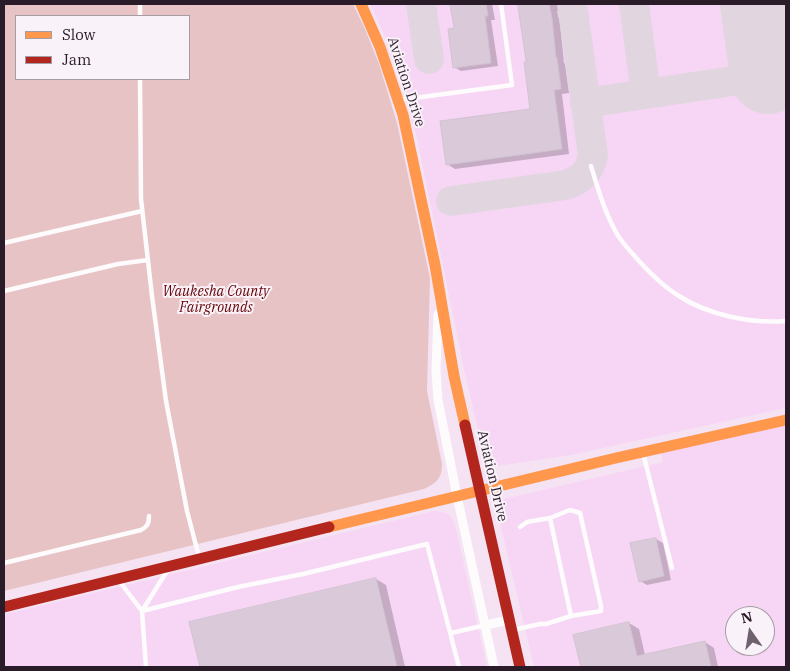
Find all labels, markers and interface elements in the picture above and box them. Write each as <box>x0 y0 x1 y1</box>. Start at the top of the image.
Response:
legend <box>15 15 190 80</box>
text: Slow <box>62 25 95 44</box>
street label: Aviation Drive <box>384 35 428 129</box>
text: Jam <box>62 50 91 69</box>
park label: Waukesha County Fairgrounds <box>163 284 269 316</box>
street label: Aviation Drive <box>473 429 511 523</box>
north arrow <box>725 606 775 656</box>
text: N <box>739 607 754 627</box>

